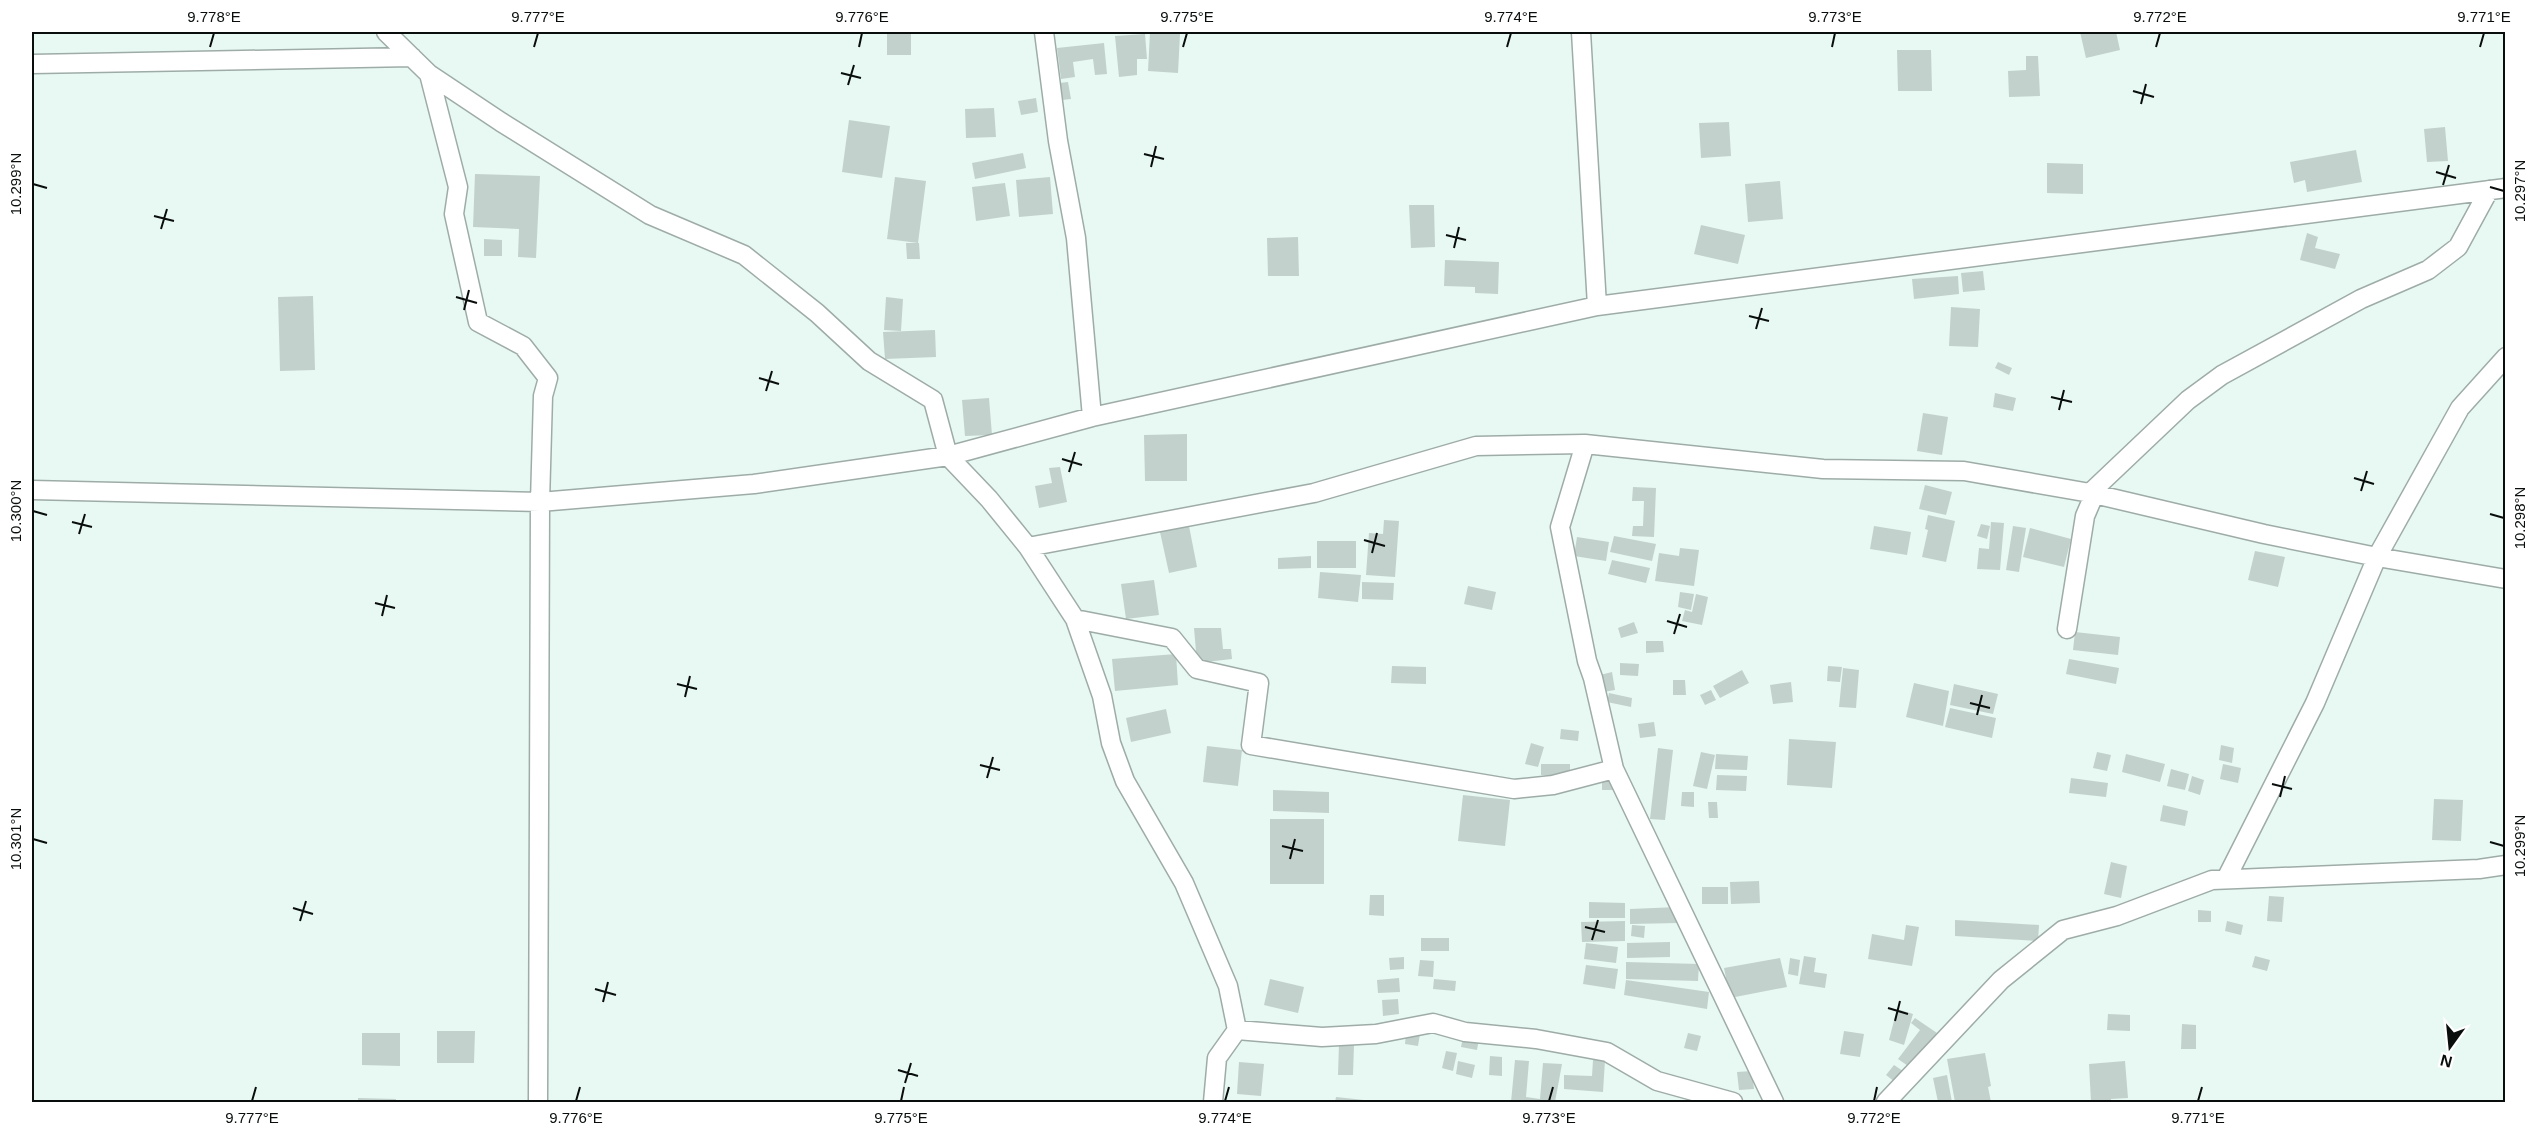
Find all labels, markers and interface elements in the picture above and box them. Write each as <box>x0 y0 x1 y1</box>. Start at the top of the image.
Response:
text: 9.778°E <box>187 8 241 25</box>
text: 9.777°E <box>511 8 565 25</box>
text: 9.776°E <box>835 8 889 25</box>
text: 9.775°E <box>1160 8 1214 25</box>
text: 9.774°E <box>1484 8 1538 25</box>
text: 9.773°E <box>1808 8 1862 25</box>
text: 9.772°E <box>2133 8 2187 25</box>
text: 9.771°E <box>2457 8 2511 25</box>
text: 10.299°N <box>7 153 24 215</box>
text: 10.297°N <box>2511 160 2528 222</box>
text: 10.300°N <box>7 480 24 542</box>
text: 10.298°N <box>2511 487 2528 549</box>
text: 10.301°N <box>7 808 24 870</box>
text: 10.299°N <box>2511 815 2528 877</box>
north arrow <box>2420 1017 2480 1077</box>
text: N <box>2438 1051 2454 1071</box>
text: 9.777°E <box>225 1109 279 1126</box>
text: 9.776°E <box>549 1109 603 1126</box>
text: 9.775°E <box>874 1109 928 1126</box>
text: 9.774°E <box>1198 1109 1252 1126</box>
text: 9.773°E <box>1522 1109 1576 1126</box>
text: 9.772°E <box>1847 1109 1901 1126</box>
text: 9.771°E <box>2171 1109 2225 1126</box>

